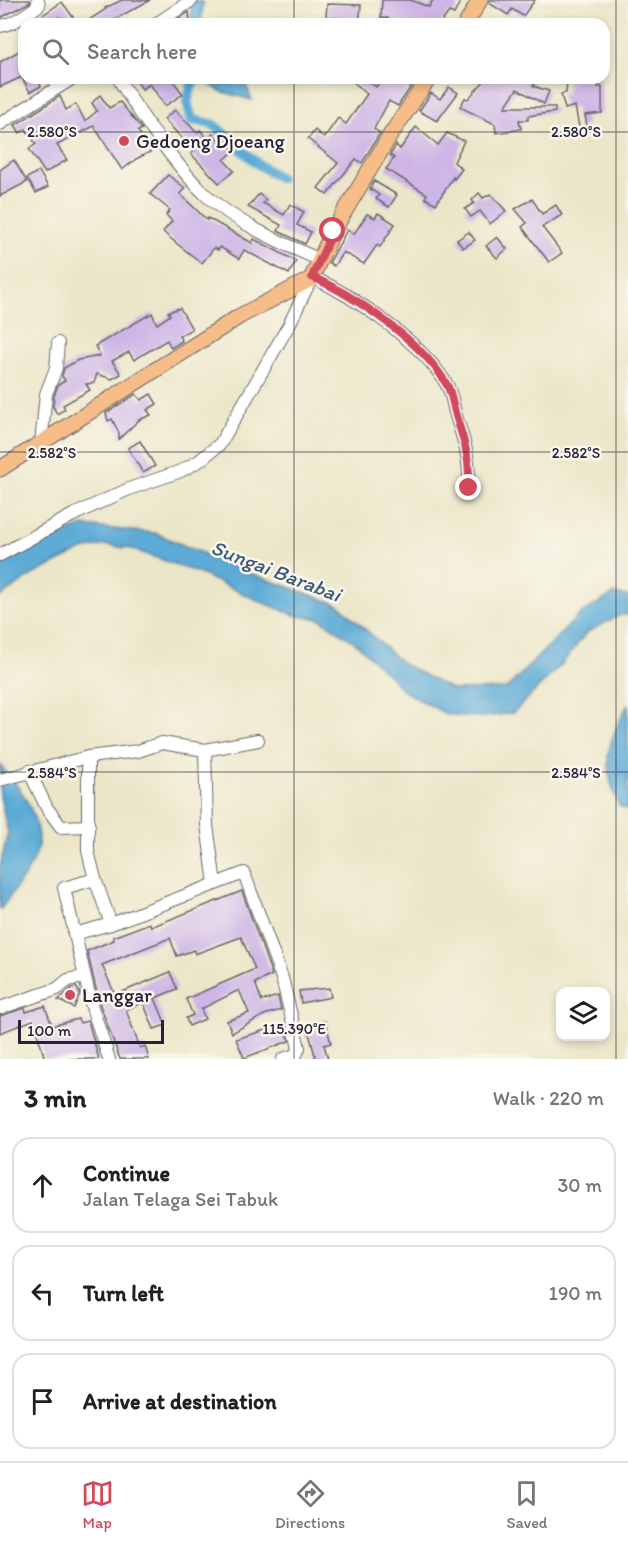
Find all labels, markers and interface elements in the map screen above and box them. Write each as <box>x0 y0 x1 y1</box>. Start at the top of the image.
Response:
search box <box>18 18 610 84</box>
icon: search <box>39 35 72 68</box>
text: Search here <box>87 38 197 65</box>
text: 2.580°S <box>27 123 77 141</box>
text: 2.580°S <box>551 123 601 141</box>
place label: Gedoeng Djoeang <box>136 129 286 153</box>
marker: Gedoeng Djoeang <box>117 134 131 148</box>
route start <box>319 217 345 243</box>
text: 2.582°S <box>28 444 76 462</box>
text: 2.582°S <box>552 444 600 462</box>
route end <box>455 474 481 500</box>
water label: Sungai Barabai <box>208 534 347 608</box>
text: 2.584°S <box>27 764 77 782</box>
text: 2.584°S <box>551 764 601 782</box>
place label: Langgar <box>82 983 152 1007</box>
map controls <box>556 987 610 1041</box>
button: layers <box>556 987 610 1041</box>
marker: Langgar <box>63 988 77 1002</box>
scale bar <box>18 1017 164 1044</box>
text: 115.390°E <box>262 1020 326 1038</box>
text: 100 m <box>27 1021 71 1040</box>
text: 3 min <box>24 1082 86 1114</box>
text: Walk · 220 m <box>493 1086 604 1110</box>
text: Continue <box>83 1160 170 1187</box>
icon: ahead <box>26 1169 59 1202</box>
text: 30 m <box>557 1173 602 1197</box>
text: Jalan Telaga Sei Tabuk <box>83 1187 278 1211</box>
icon: left <box>26 1277 59 1310</box>
text: Turn left <box>83 1280 164 1307</box>
text: 190 m <box>549 1281 602 1305</box>
icon: arrive <box>26 1385 59 1418</box>
text: Arrive at destination <box>83 1388 277 1415</box>
tab: Map <box>81 1477 114 1532</box>
tab: Directions <box>275 1477 345 1532</box>
tab: Saved <box>507 1477 547 1532</box>

